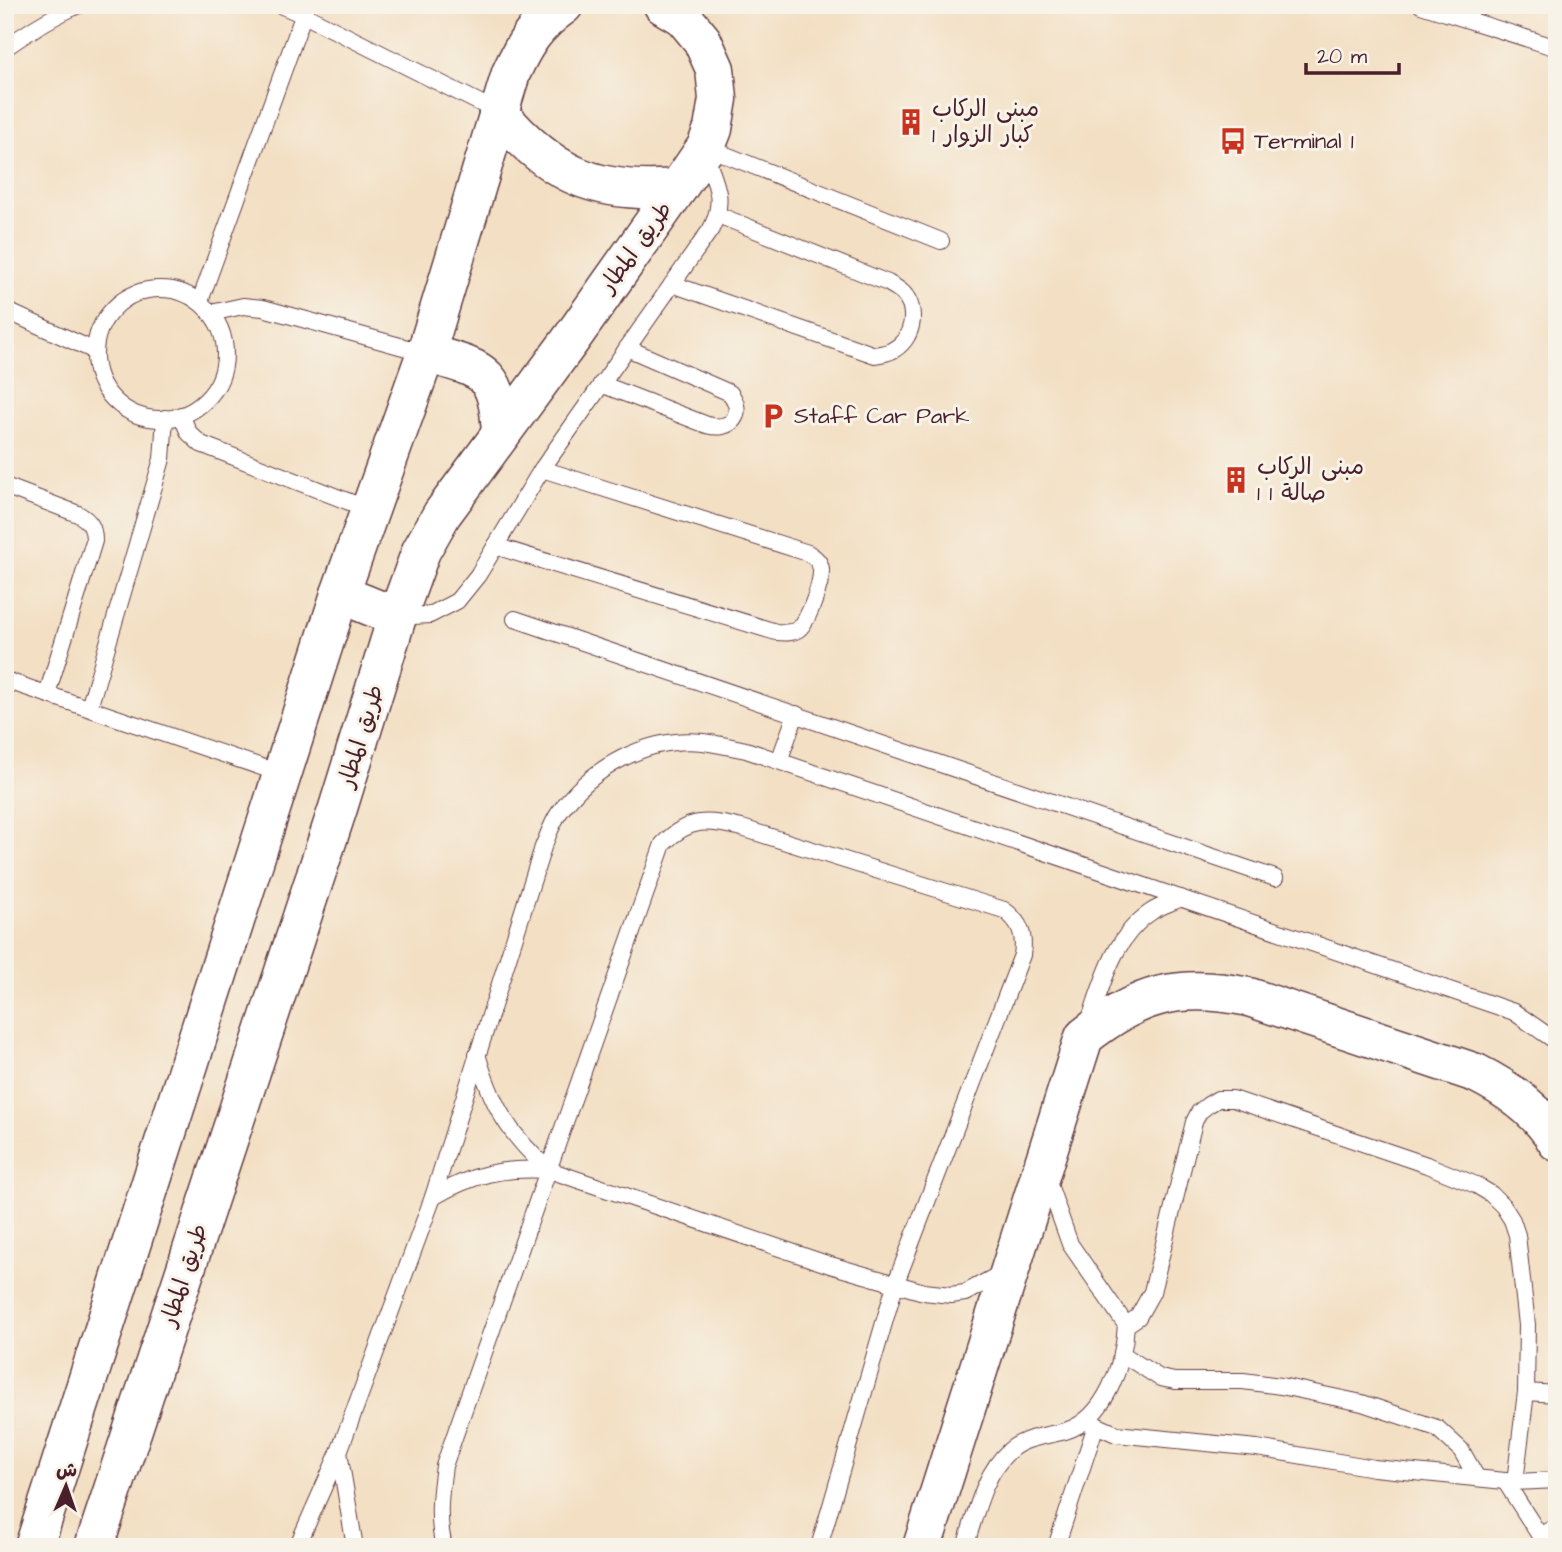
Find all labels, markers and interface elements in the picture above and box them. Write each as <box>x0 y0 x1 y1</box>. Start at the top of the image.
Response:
scale bar <box>1306 32 1399 76</box>
text: 20 m <box>1317 42 1368 71</box>
place label: مبنى الركاب 1 كبار الزوار <box>932 93 1039 151</box>
building icon: مبنى الركاب 1 كبار الزوار <box>896 107 926 137</box>
place label: Terminal 1 <box>1254 125 1354 157</box>
bus stop icon: Terminal 1 <box>1218 126 1248 156</box>
street label: طريق المطار <box>591 195 680 301</box>
place label: Staff Car Park <box>794 400 969 432</box>
parking icon: Staff Car Park <box>758 401 788 431</box>
place label: مبنى الركاب 1 صالة 1 <box>1257 451 1364 509</box>
building icon: مبنى الركاب 1 صالة 1 <box>1221 465 1251 495</box>
street label: طريق المطار <box>330 681 392 793</box>
street label: طريق المطار <box>152 1220 216 1332</box>
north arrow <box>32 1450 102 1520</box>
text: ش <box>56 1457 78 1484</box>

